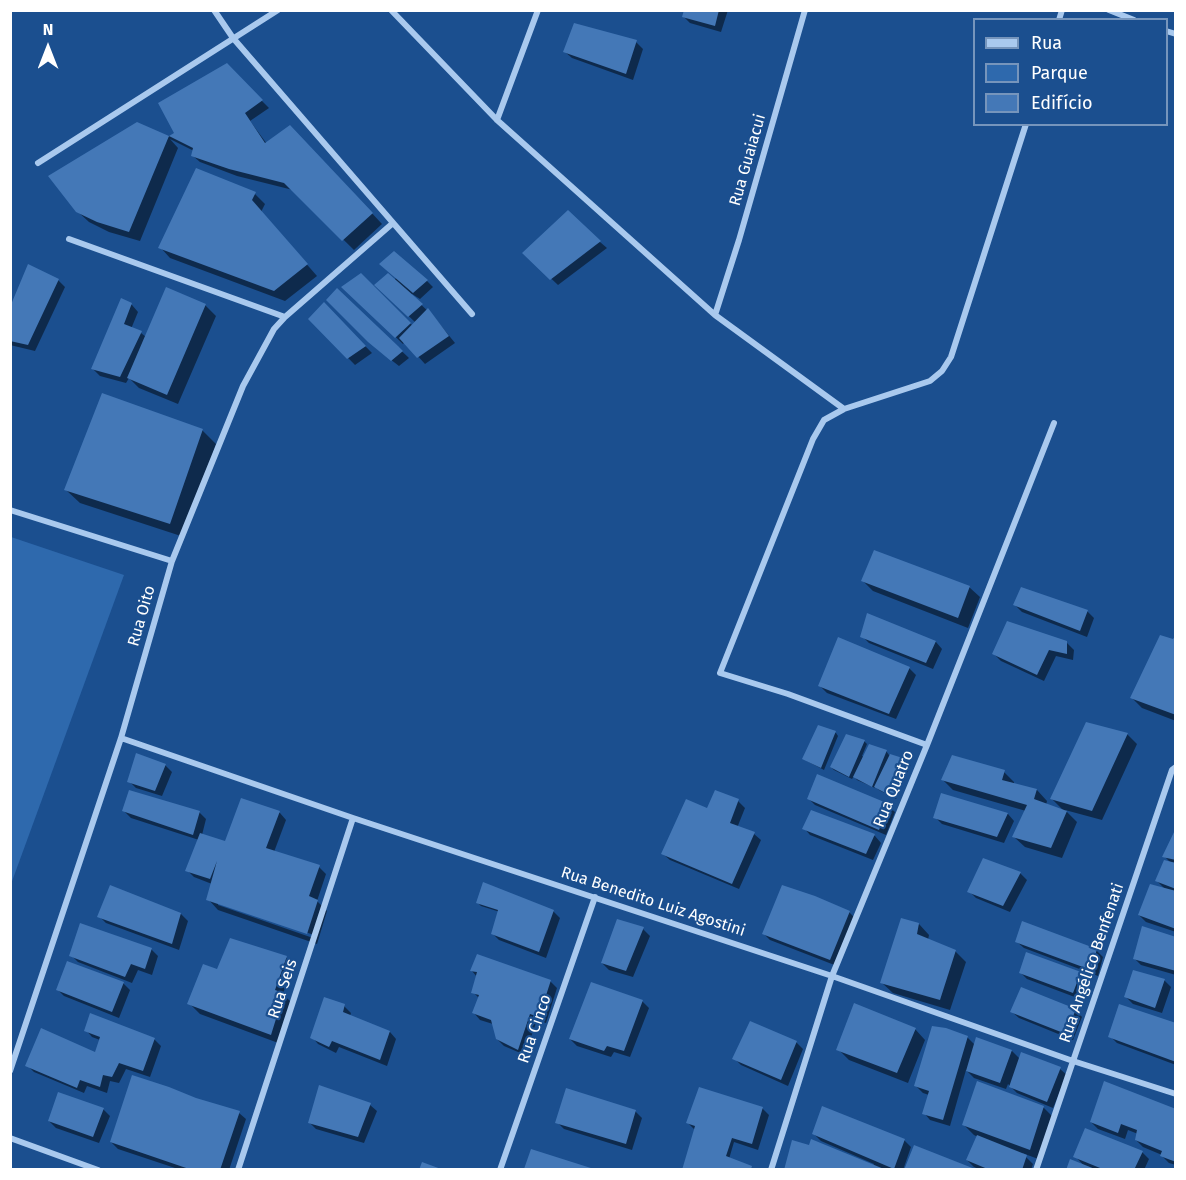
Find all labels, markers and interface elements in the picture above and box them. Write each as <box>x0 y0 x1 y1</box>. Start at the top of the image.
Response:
north arrow <box>18 18 78 78</box>
legend <box>973 18 1168 126</box>
text: N <box>43 20 53 39</box>
text: Rua <box>1031 32 1062 54</box>
text: Parque <box>1031 62 1088 84</box>
text: Edifício <box>1031 92 1093 114</box>
street label: Rua Guaiacui <box>726 112 770 208</box>
street label: Rua Oito <box>124 583 160 649</box>
street label: Rua Quatro <box>870 747 918 831</box>
street label: Rua Benedito Luiz Agostini <box>558 863 748 941</box>
street label: Rua Angélico Benfenati <box>1056 881 1128 1045</box>
street label: Rua Seis <box>264 957 302 1021</box>
street label: Rua Cinco <box>514 992 556 1066</box>

